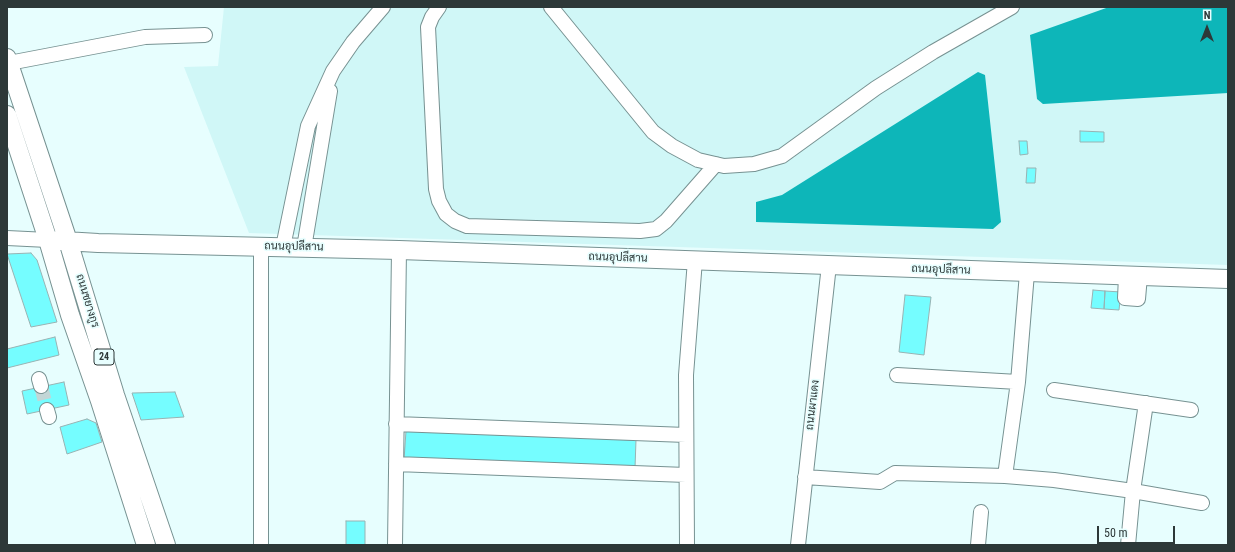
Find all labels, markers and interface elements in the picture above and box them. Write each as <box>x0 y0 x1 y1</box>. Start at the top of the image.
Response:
north arrow <box>1187 8 1227 48</box>
text: N <box>1204 9 1210 22</box>
street label: ถนนอุปลีสาน <box>264 240 324 254</box>
street label: ถนนอุปลีสาน <box>588 250 648 266</box>
street label: ถนนอุปลีสาน <box>911 262 971 278</box>
street label: ถนนชยางกูร <box>73 273 101 329</box>
road number: 24 <box>94 349 114 365</box>
street label: ถนนผาแดง <box>803 379 823 431</box>
scale bar <box>1099 518 1177 544</box>
text: 50 m <box>1104 526 1128 540</box>

